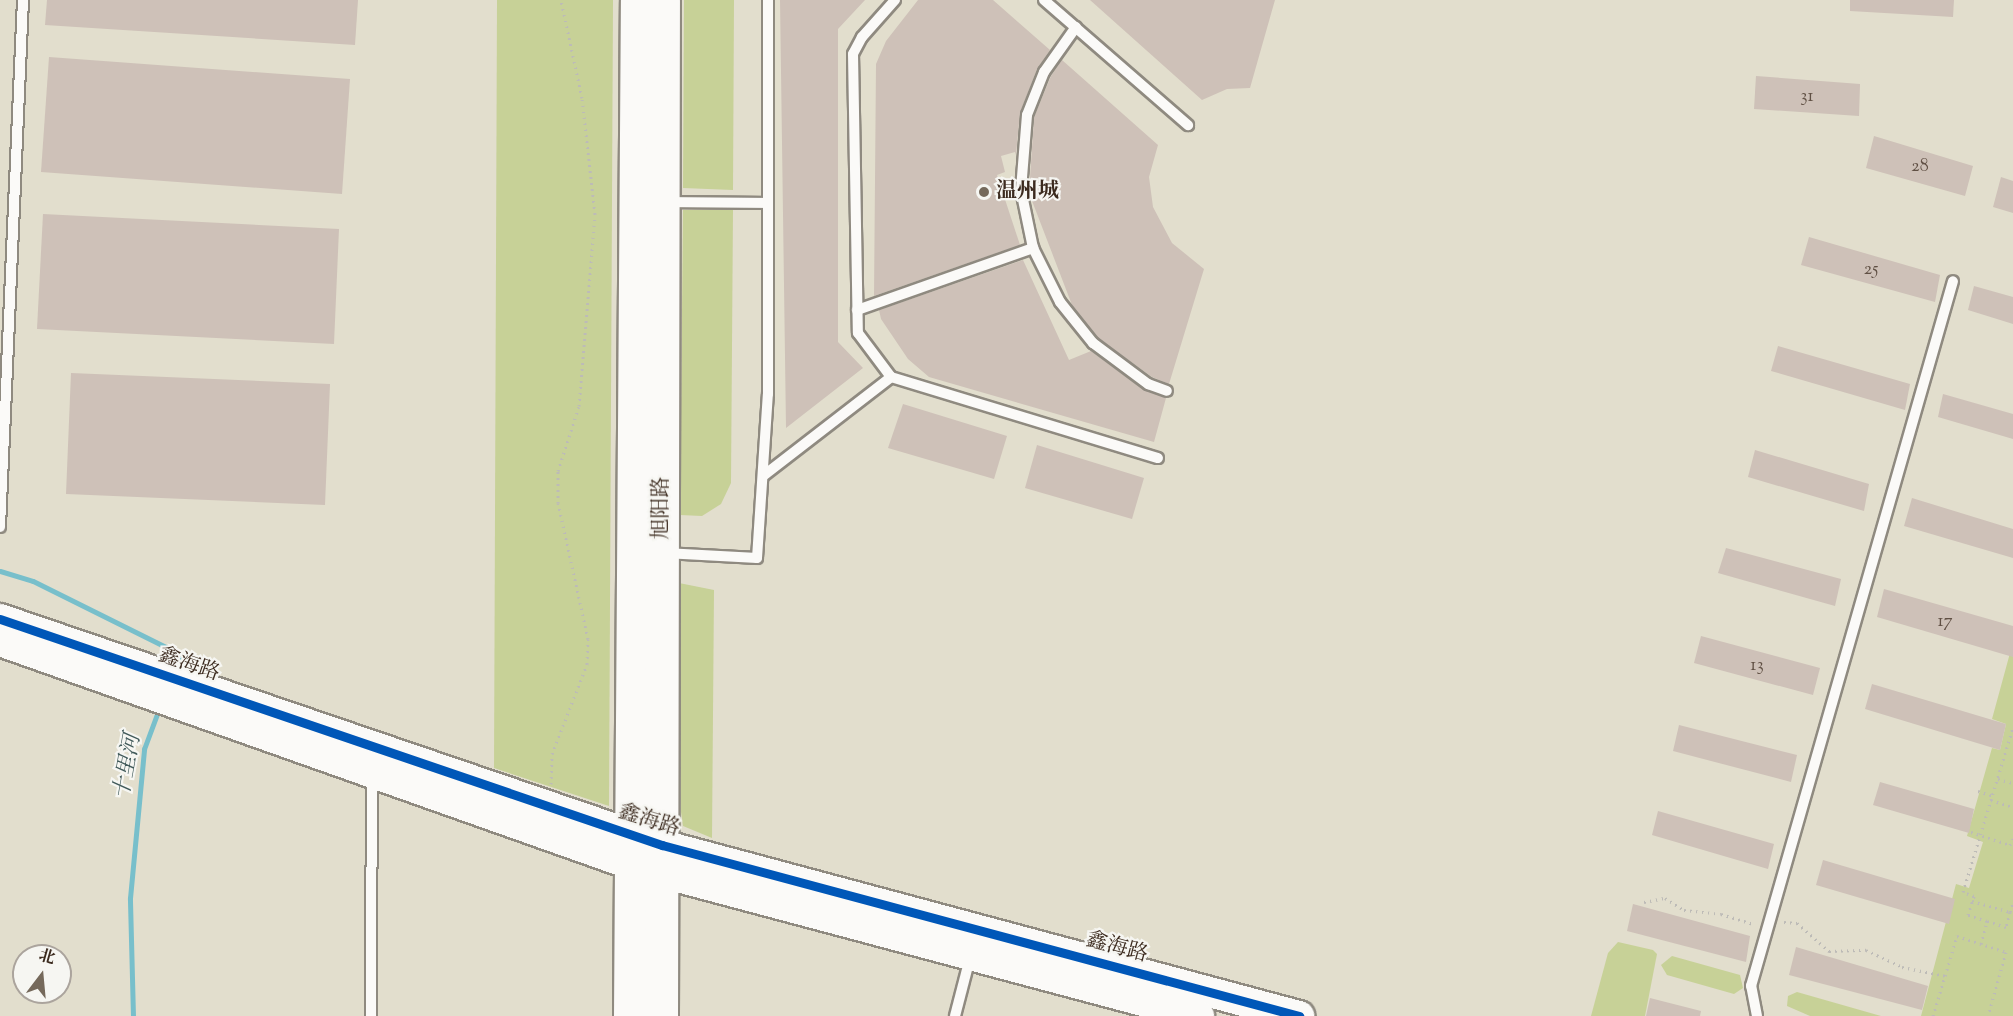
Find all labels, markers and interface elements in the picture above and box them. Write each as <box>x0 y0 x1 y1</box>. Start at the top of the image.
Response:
house number: 31 <box>1800 86 1814 108</box>
house number: 28 <box>1911 156 1929 178</box>
place label: 温州城 <box>996 179 1059 205</box>
marker: 温州城 <box>977 185 991 199</box>
house number: 25 <box>1864 259 1878 281</box>
street label: 旭阳路 <box>649 477 675 539</box>
house number: 17 <box>1937 611 1953 633</box>
street label: 鑫海路 <box>155 643 223 687</box>
house number: 13 <box>1750 655 1764 677</box>
water label: 十里河 <box>110 732 148 802</box>
street label: 鑫海路 <box>615 800 683 842</box>
street label: 鑫海路 <box>1083 928 1151 968</box>
north arrow <box>12 944 72 1004</box>
text: 北 <box>36 945 57 971</box>

